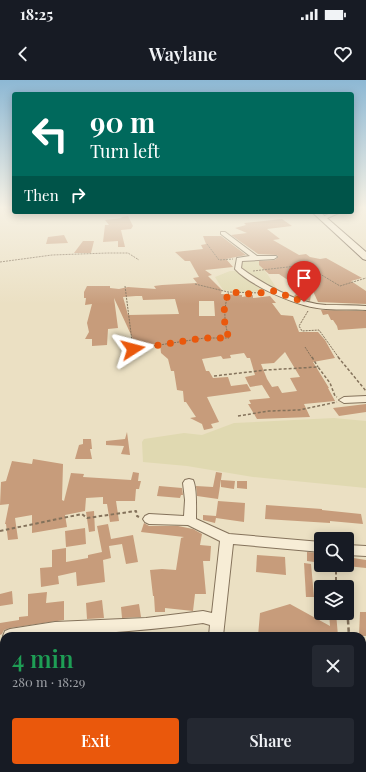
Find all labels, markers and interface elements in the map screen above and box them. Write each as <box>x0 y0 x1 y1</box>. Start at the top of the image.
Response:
text: 18:25 <box>20 4 53 24</box>
text: Waylane <box>149 42 217 66</box>
icon: back <box>12 43 34 65</box>
icon: heart <box>332 43 354 65</box>
text: 90 m <box>90 103 155 140</box>
icon: left <box>24 108 76 160</box>
text: Turn left <box>90 139 160 163</box>
icon: right <box>67 184 89 206</box>
text: Then <box>24 185 59 205</box>
pin <box>287 261 321 302</box>
icon: arrive <box>293 267 315 289</box>
position arrow <box>112 328 154 370</box>
map controls <box>314 532 354 620</box>
button: search <box>314 532 354 572</box>
button: layers <box>314 580 354 620</box>
text: 4 min <box>12 642 74 674</box>
button: close <box>312 645 354 687</box>
text: 280 m · 18:29 <box>12 673 85 690</box>
button: Exit <box>12 718 179 764</box>
button: Share <box>187 718 354 764</box>

